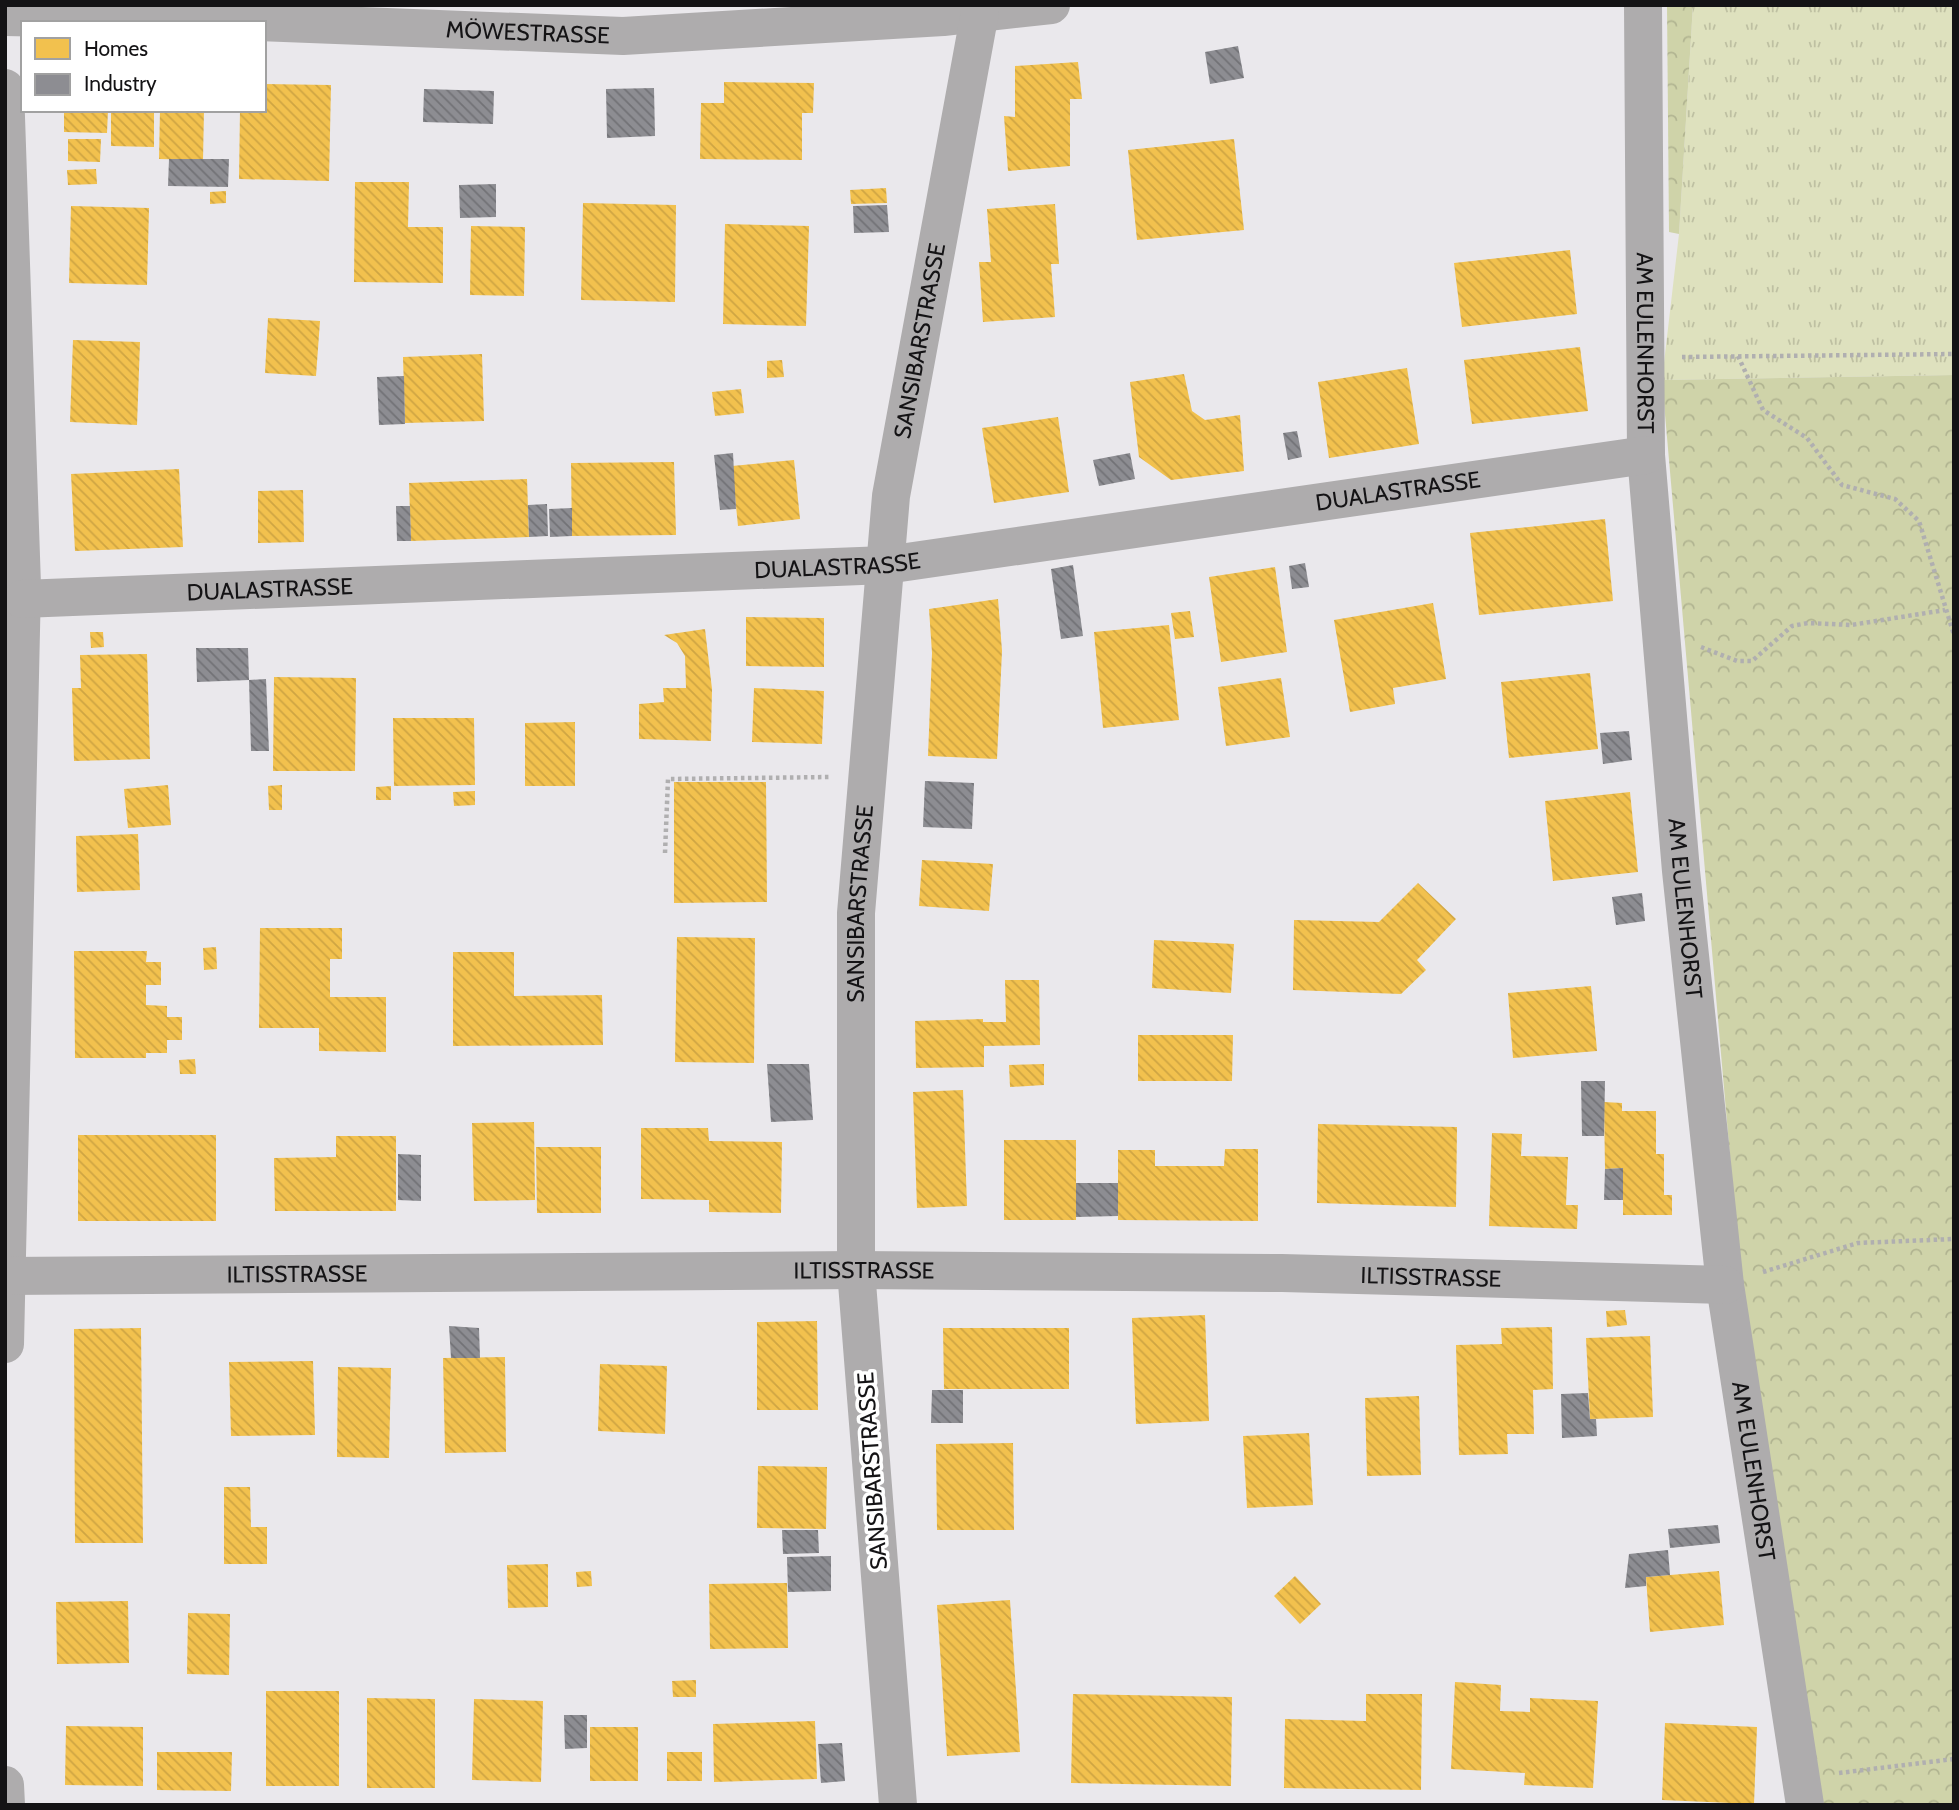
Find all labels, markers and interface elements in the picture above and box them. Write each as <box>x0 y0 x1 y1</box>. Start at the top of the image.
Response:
street label: MÖWESTRASSE <box>445 15 610 49</box>
legend <box>21 21 266 112</box>
text: Homes <box>84 36 148 61</box>
text: Industry <box>84 71 157 96</box>
street label: SANSIBARSTRASSE <box>888 241 951 441</box>
street label: AM EULENHORST <box>1631 252 1660 434</box>
street label: DUALASTRASSE <box>1314 465 1482 517</box>
street label: DUALASTRASSE <box>754 546 922 584</box>
street label: DUALASTRASSE <box>186 572 353 607</box>
street label: SANSIBARSTRASSE <box>842 804 879 1003</box>
street label: AM EULENHORST <box>1663 817 1708 1000</box>
street label: ILTISSTRASSE <box>793 1256 934 1285</box>
street label: ILTISSTRASSE <box>226 1259 367 1288</box>
street label: ILTISSTRASSE <box>1360 1261 1502 1293</box>
street label: SANSIBARSTRASSE <box>851 1371 893 1571</box>
street label: AM EULENHORST <box>1726 1379 1781 1563</box>

